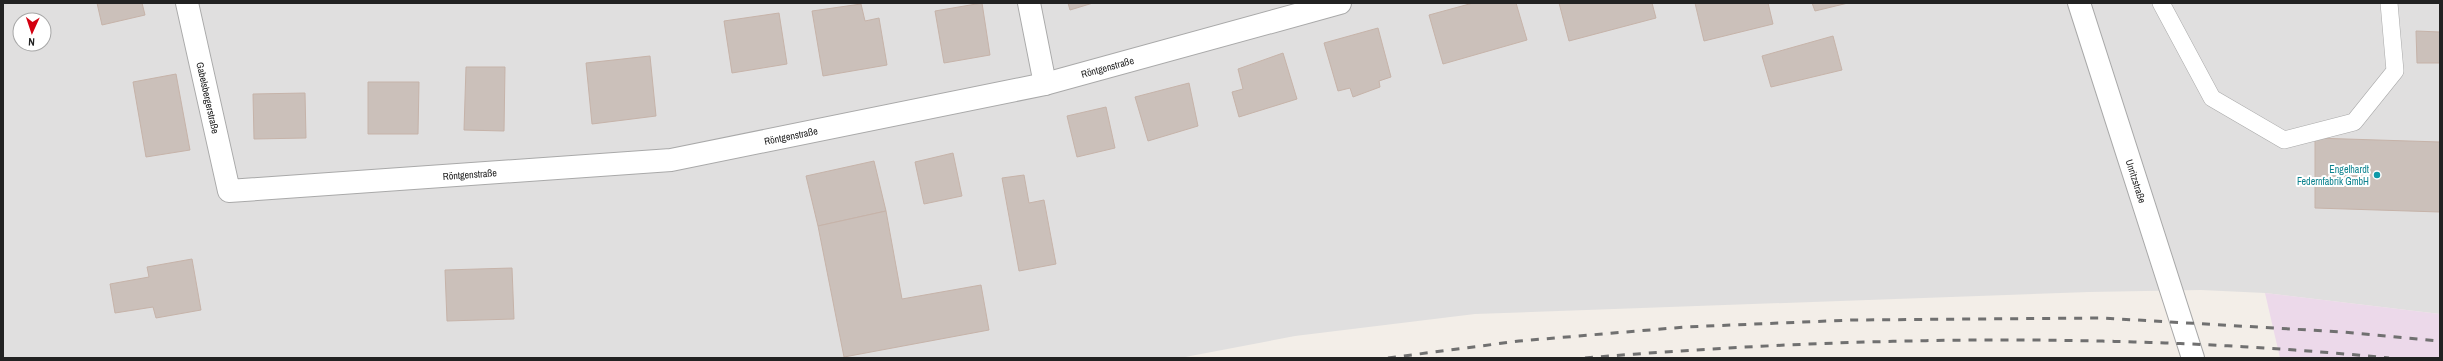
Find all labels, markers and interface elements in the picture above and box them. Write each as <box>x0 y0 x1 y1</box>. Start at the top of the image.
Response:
north arrow <box>12 12 52 52</box>
text: N <box>28 35 35 49</box>
street label: Röntgenstraße <box>1079 53 1136 80</box>
street label: Gabelsbergerstraße <box>194 61 223 135</box>
street label: Röntgenstraße <box>763 124 819 147</box>
street label: Unritzstraße <box>2123 158 2149 205</box>
place label: Engelhardt Federnfabrik GmbH <box>2297 163 2370 188</box>
street label: Röntgenstraße <box>442 166 498 182</box>
marker: Engelhardt Federnfabrik GmbH <box>2372 170 2382 180</box>

